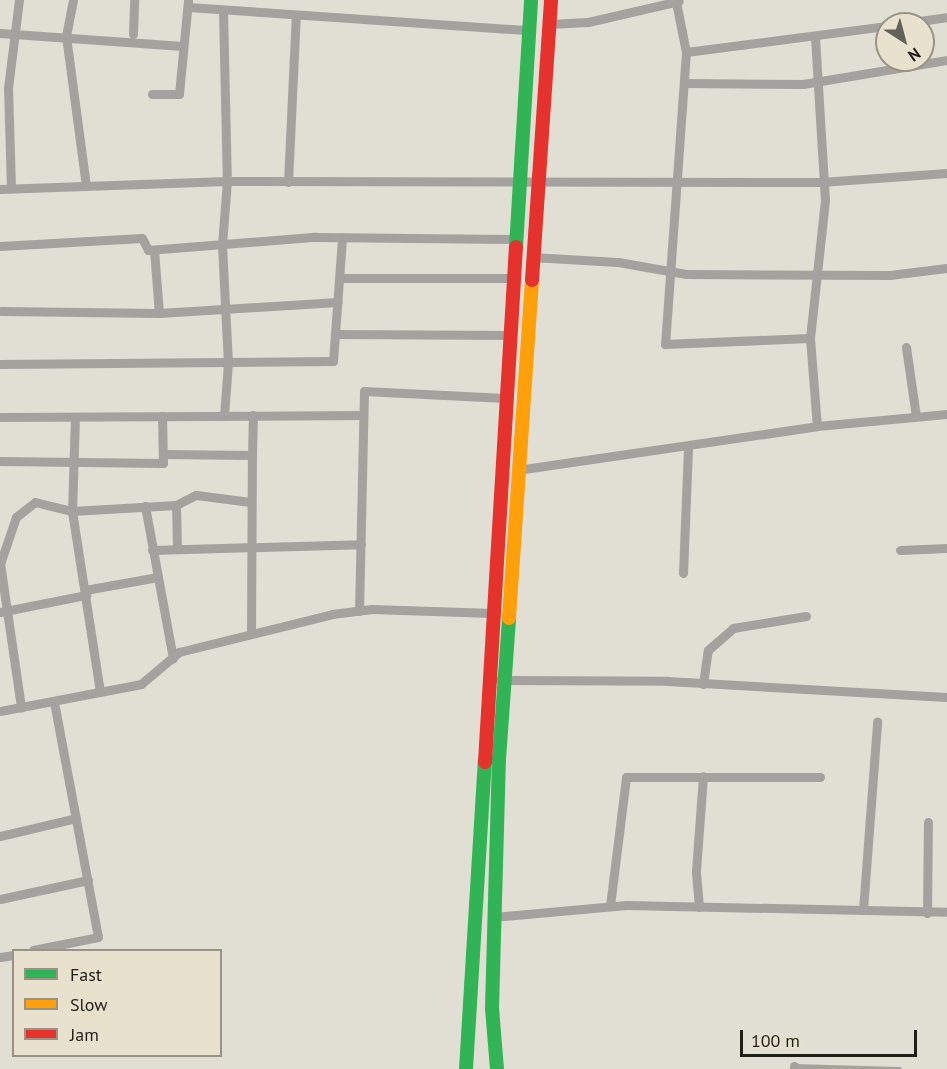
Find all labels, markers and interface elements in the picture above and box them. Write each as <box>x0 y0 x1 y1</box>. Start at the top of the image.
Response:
north arrow <box>875 12 935 72</box>
text: N <box>904 44 925 66</box>
legend <box>12 949 222 1057</box>
text: Fast <box>70 963 102 986</box>
text: Slow <box>70 993 108 1016</box>
scale bar <box>743 1018 920 1056</box>
text: Jam <box>70 1023 99 1046</box>
text: 100 m <box>751 1029 800 1052</box>

